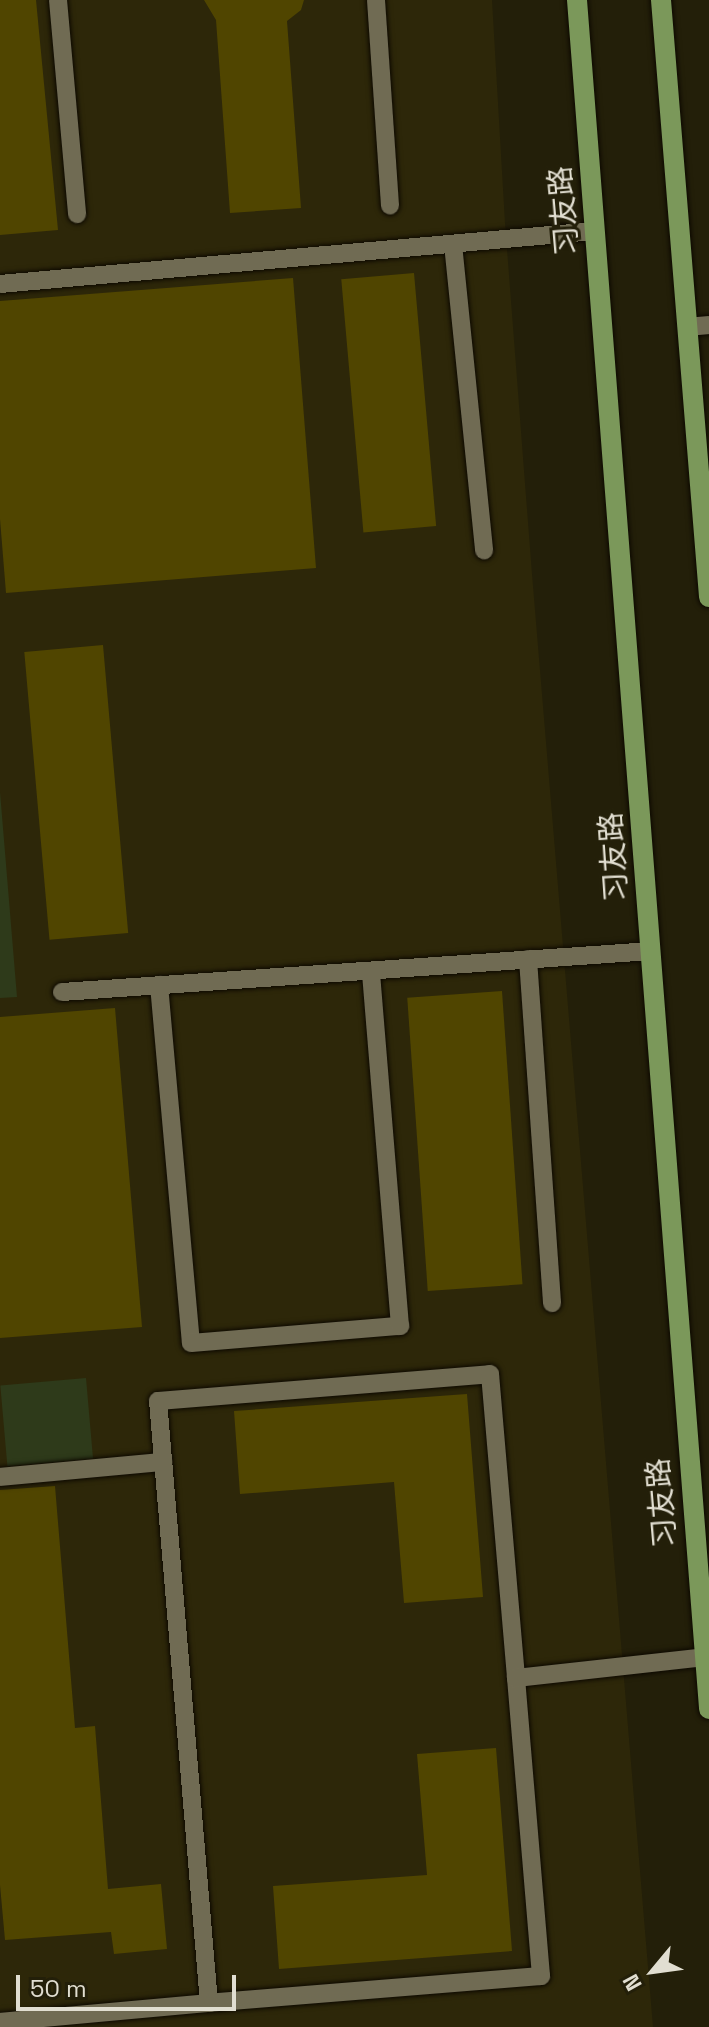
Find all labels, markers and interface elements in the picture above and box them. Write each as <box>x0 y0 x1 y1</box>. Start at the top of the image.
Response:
street label: 习友路 <box>542 165 586 257</box>
street label: 习友路 <box>593 811 635 903</box>
street label: 习友路 <box>640 1457 684 1549</box>
north arrow <box>613 1931 693 2011</box>
scale bar <box>20 1959 240 2009</box>
text: N <box>616 1969 648 1996</box>
text: 50 m <box>30 1973 87 2004</box>

